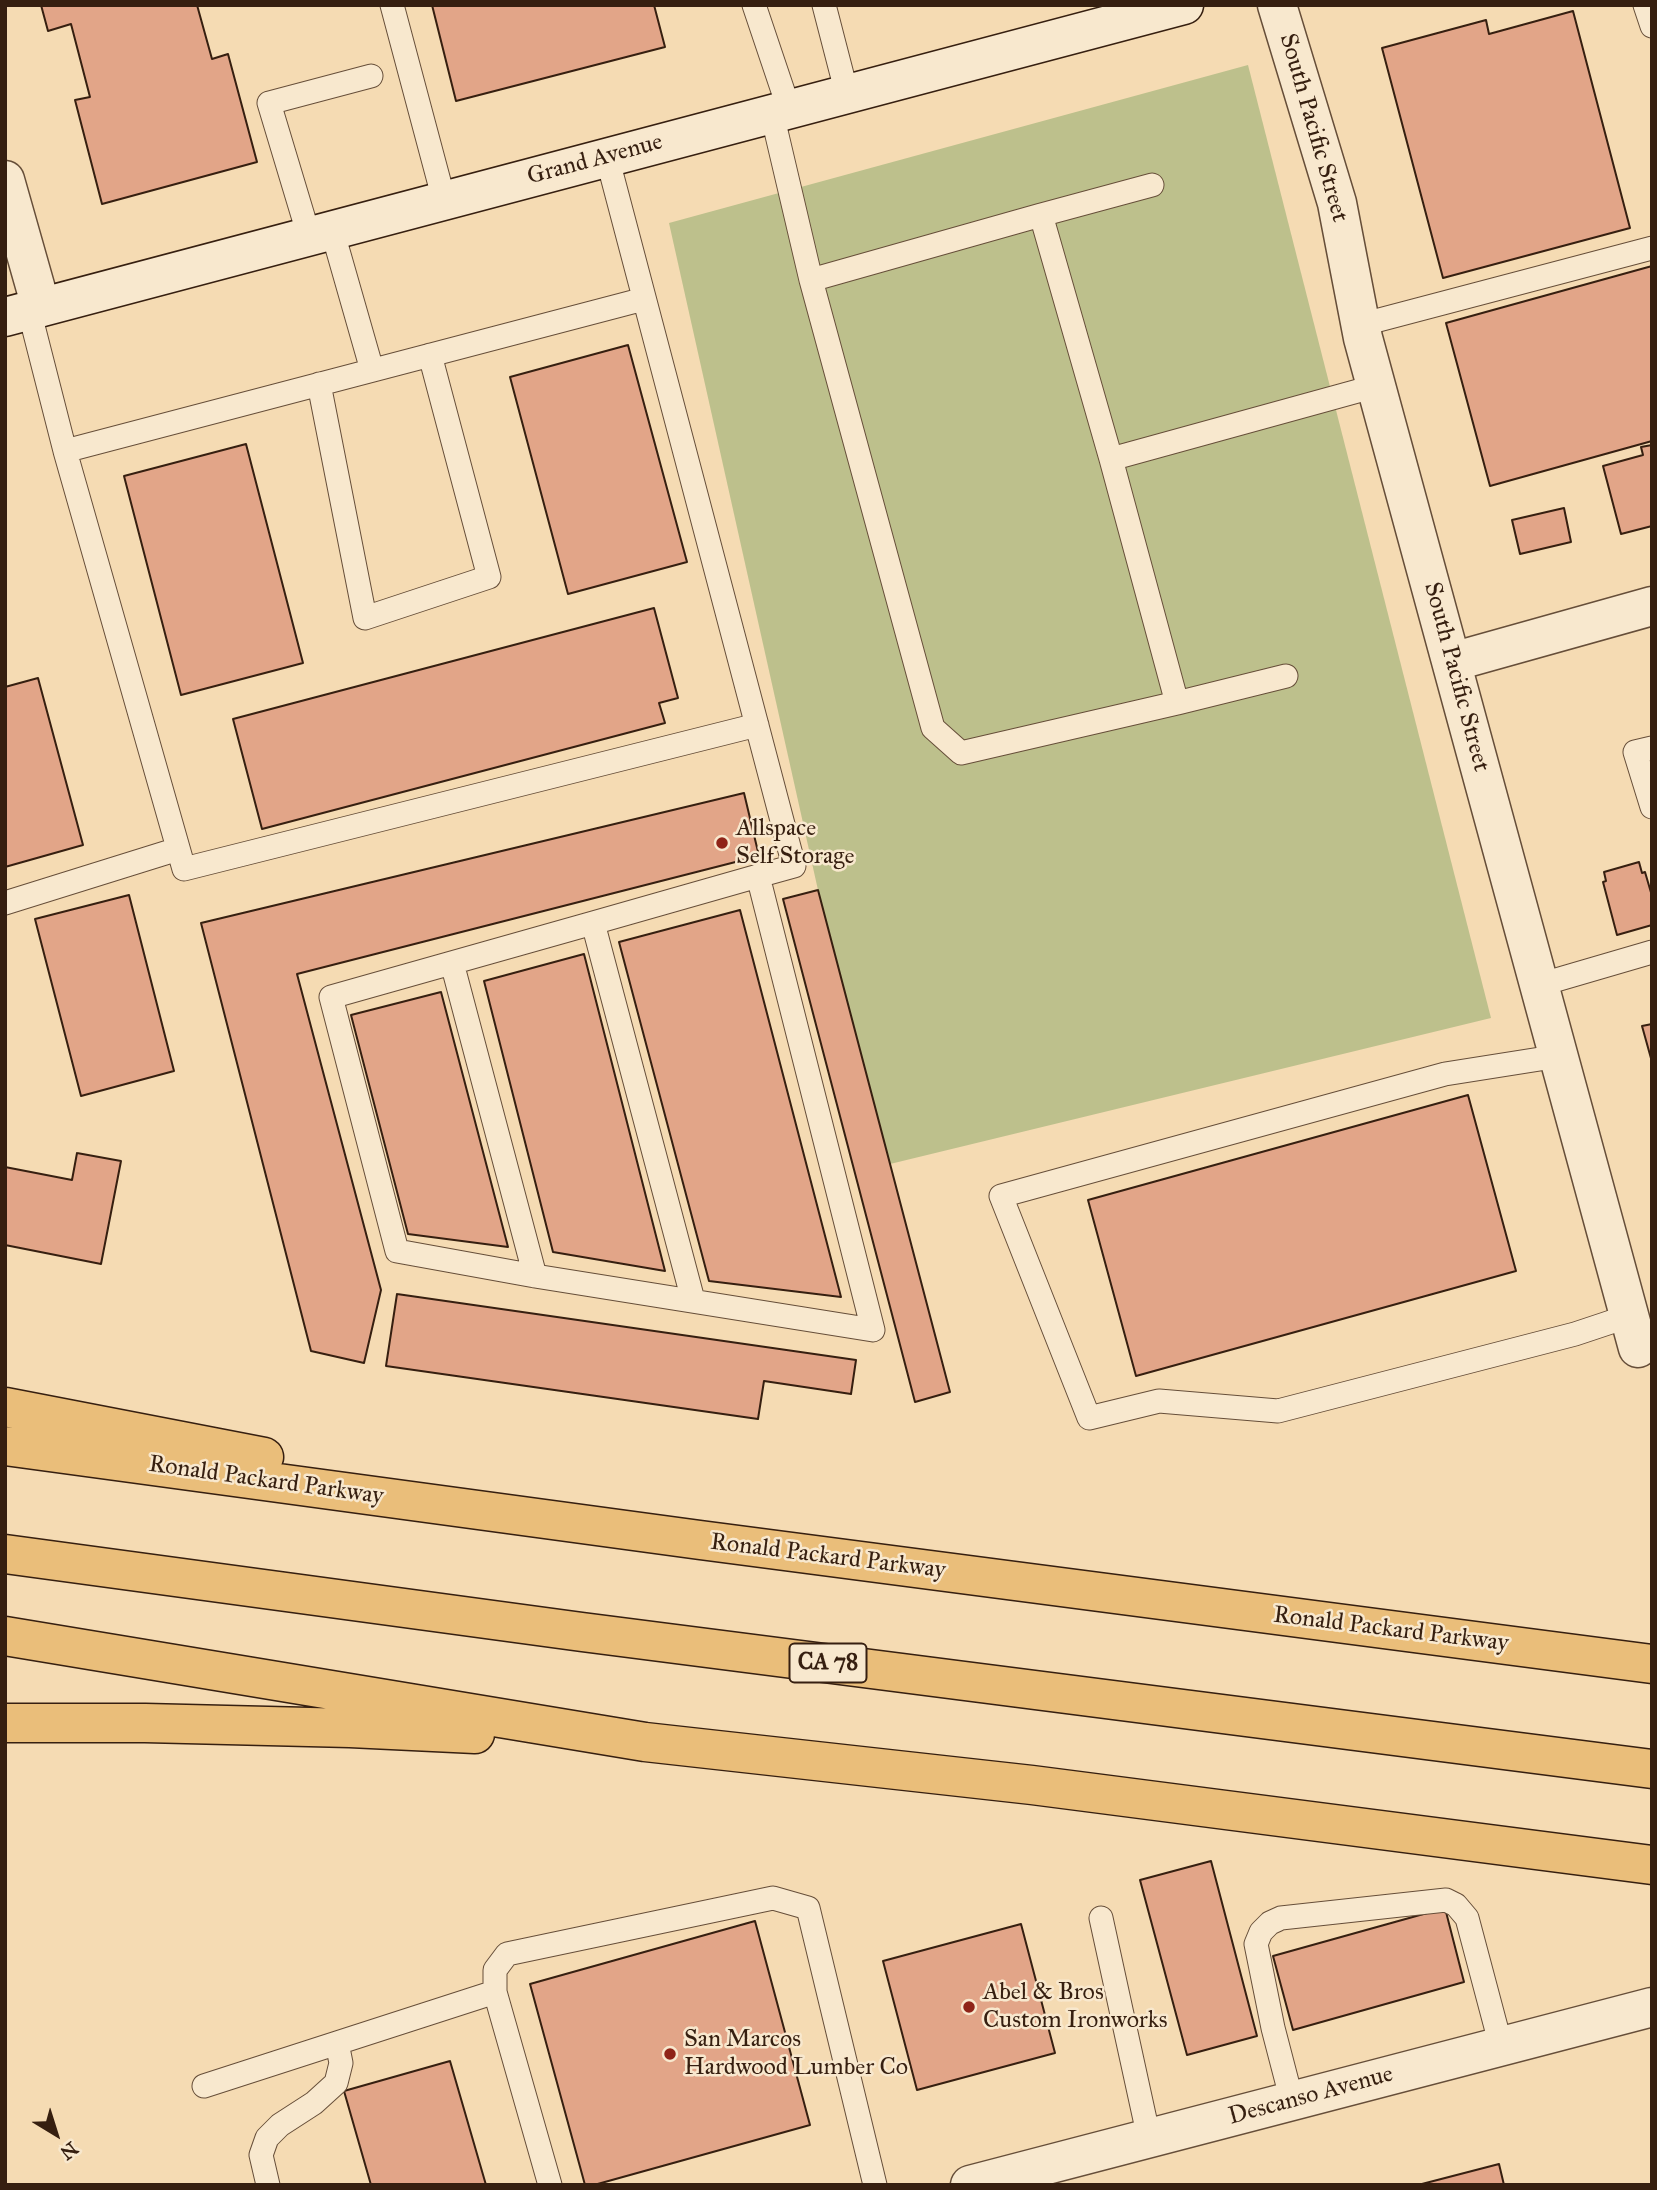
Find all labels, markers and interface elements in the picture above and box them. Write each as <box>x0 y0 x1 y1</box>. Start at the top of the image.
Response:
street label: South Pacific Street <box>1272 30 1354 226</box>
street label: Grand Avenue <box>524 128 666 192</box>
street label: South Pacific Street <box>1417 579 1495 775</box>
place label: Allspace Self Storage <box>736 815 854 871</box>
marker: Allspace Self Storage <box>714 835 730 851</box>
street label: Ronald Packard Parkway <box>147 1450 385 1512</box>
street label: Ronald Packard Parkway <box>709 1528 947 1586</box>
street label: Ronald Packard Parkway <box>1272 1601 1510 1659</box>
road number: CA 78 <box>790 1644 866 1682</box>
place label: Abel & Bros Custom Ironworks <box>983 1979 1168 2035</box>
marker: Abel & Bros Custom Ironworks <box>961 1999 977 2015</box>
place label: San Marcos Hardwood Lumber Co <box>684 2026 908 2082</box>
marker: San Marcos Hardwood Lumber Co <box>662 2046 678 2062</box>
street label: Descanso Avenue <box>1226 2060 1396 2132</box>
north arrow <box>21 2099 91 2169</box>
text: N <box>56 2137 83 2165</box>

